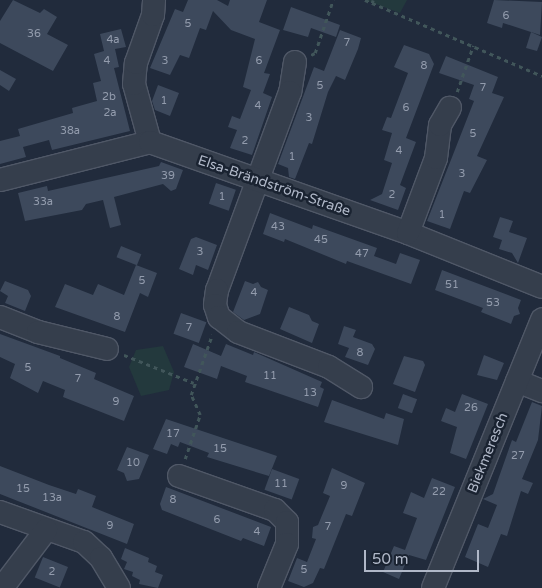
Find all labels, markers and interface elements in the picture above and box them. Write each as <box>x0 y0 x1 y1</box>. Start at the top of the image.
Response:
house number: 6 <box>503 9 509 23</box>
house number: 5 <box>185 17 191 31</box>
house number: 36 <box>27 27 41 41</box>
house number: 4a <box>106 33 120 47</box>
house number: 7 <box>344 36 350 50</box>
house number: 4 <box>104 54 110 68</box>
house number: 3 <box>162 54 168 68</box>
house number: 6 <box>256 54 262 68</box>
house number: 8 <box>421 59 427 73</box>
house number: 5 <box>317 79 323 93</box>
house number: 7 <box>480 81 486 95</box>
house number: 2b <box>102 90 116 104</box>
house number: 1 <box>161 94 167 108</box>
house number: 4 <box>255 99 261 113</box>
house number: 6 <box>403 101 409 115</box>
house number: 2a <box>103 106 117 120</box>
house number: 3 <box>306 111 312 125</box>
house number: 38a <box>60 124 80 138</box>
house number: 5 <box>470 127 476 141</box>
house number: 2 <box>242 134 248 148</box>
house number: 4 <box>396 144 402 158</box>
house number: 1 <box>289 150 295 164</box>
street label: Elsa-Brändström-Straße <box>196 152 352 220</box>
house number: 3 <box>459 167 465 181</box>
house number: 39 <box>161 169 175 183</box>
house number: 2 <box>389 188 395 202</box>
house number: 1 <box>219 190 225 204</box>
house number: 33a <box>33 195 53 209</box>
house number: 1 <box>439 208 445 222</box>
house number: 43 <box>271 220 285 234</box>
house number: 45 <box>314 233 328 247</box>
house number: 3 <box>197 245 203 259</box>
house number: 47 <box>355 247 369 261</box>
house number: 5 <box>139 274 145 288</box>
house number: 51 <box>445 278 459 292</box>
house number: 4 <box>251 286 257 300</box>
house number: 53 <box>486 296 500 310</box>
house number: 8 <box>114 310 120 324</box>
house number: 7 <box>186 321 192 335</box>
house number: 8 <box>357 346 363 360</box>
house number: 5 <box>25 361 31 375</box>
house number: 11 <box>263 369 277 383</box>
house number: 7 <box>75 372 81 386</box>
house number: 13 <box>303 386 317 400</box>
house number: 9 <box>113 395 119 409</box>
house number: 26 <box>464 401 478 415</box>
street label: Biekmeresch <box>464 410 512 496</box>
house number: 17 <box>166 427 180 441</box>
house number: 15 <box>213 442 227 456</box>
house number: 27 <box>511 449 525 463</box>
house number: 10 <box>126 456 140 470</box>
house number: 11 <box>274 477 288 491</box>
house number: 9 <box>341 479 347 493</box>
house number: 15 <box>16 482 30 496</box>
house number: 22 <box>432 485 446 499</box>
house number: 13a <box>42 491 62 505</box>
house number: 8 <box>170 493 176 507</box>
house number: 6 <box>214 513 220 527</box>
house number: 9 <box>107 519 113 533</box>
house number: 7 <box>325 520 331 534</box>
house number: 4 <box>254 525 260 539</box>
scale bar <box>367 540 482 572</box>
text: 50 m <box>372 550 409 568</box>
house number: 5 <box>301 563 307 577</box>
house number: 2 <box>49 565 55 579</box>

